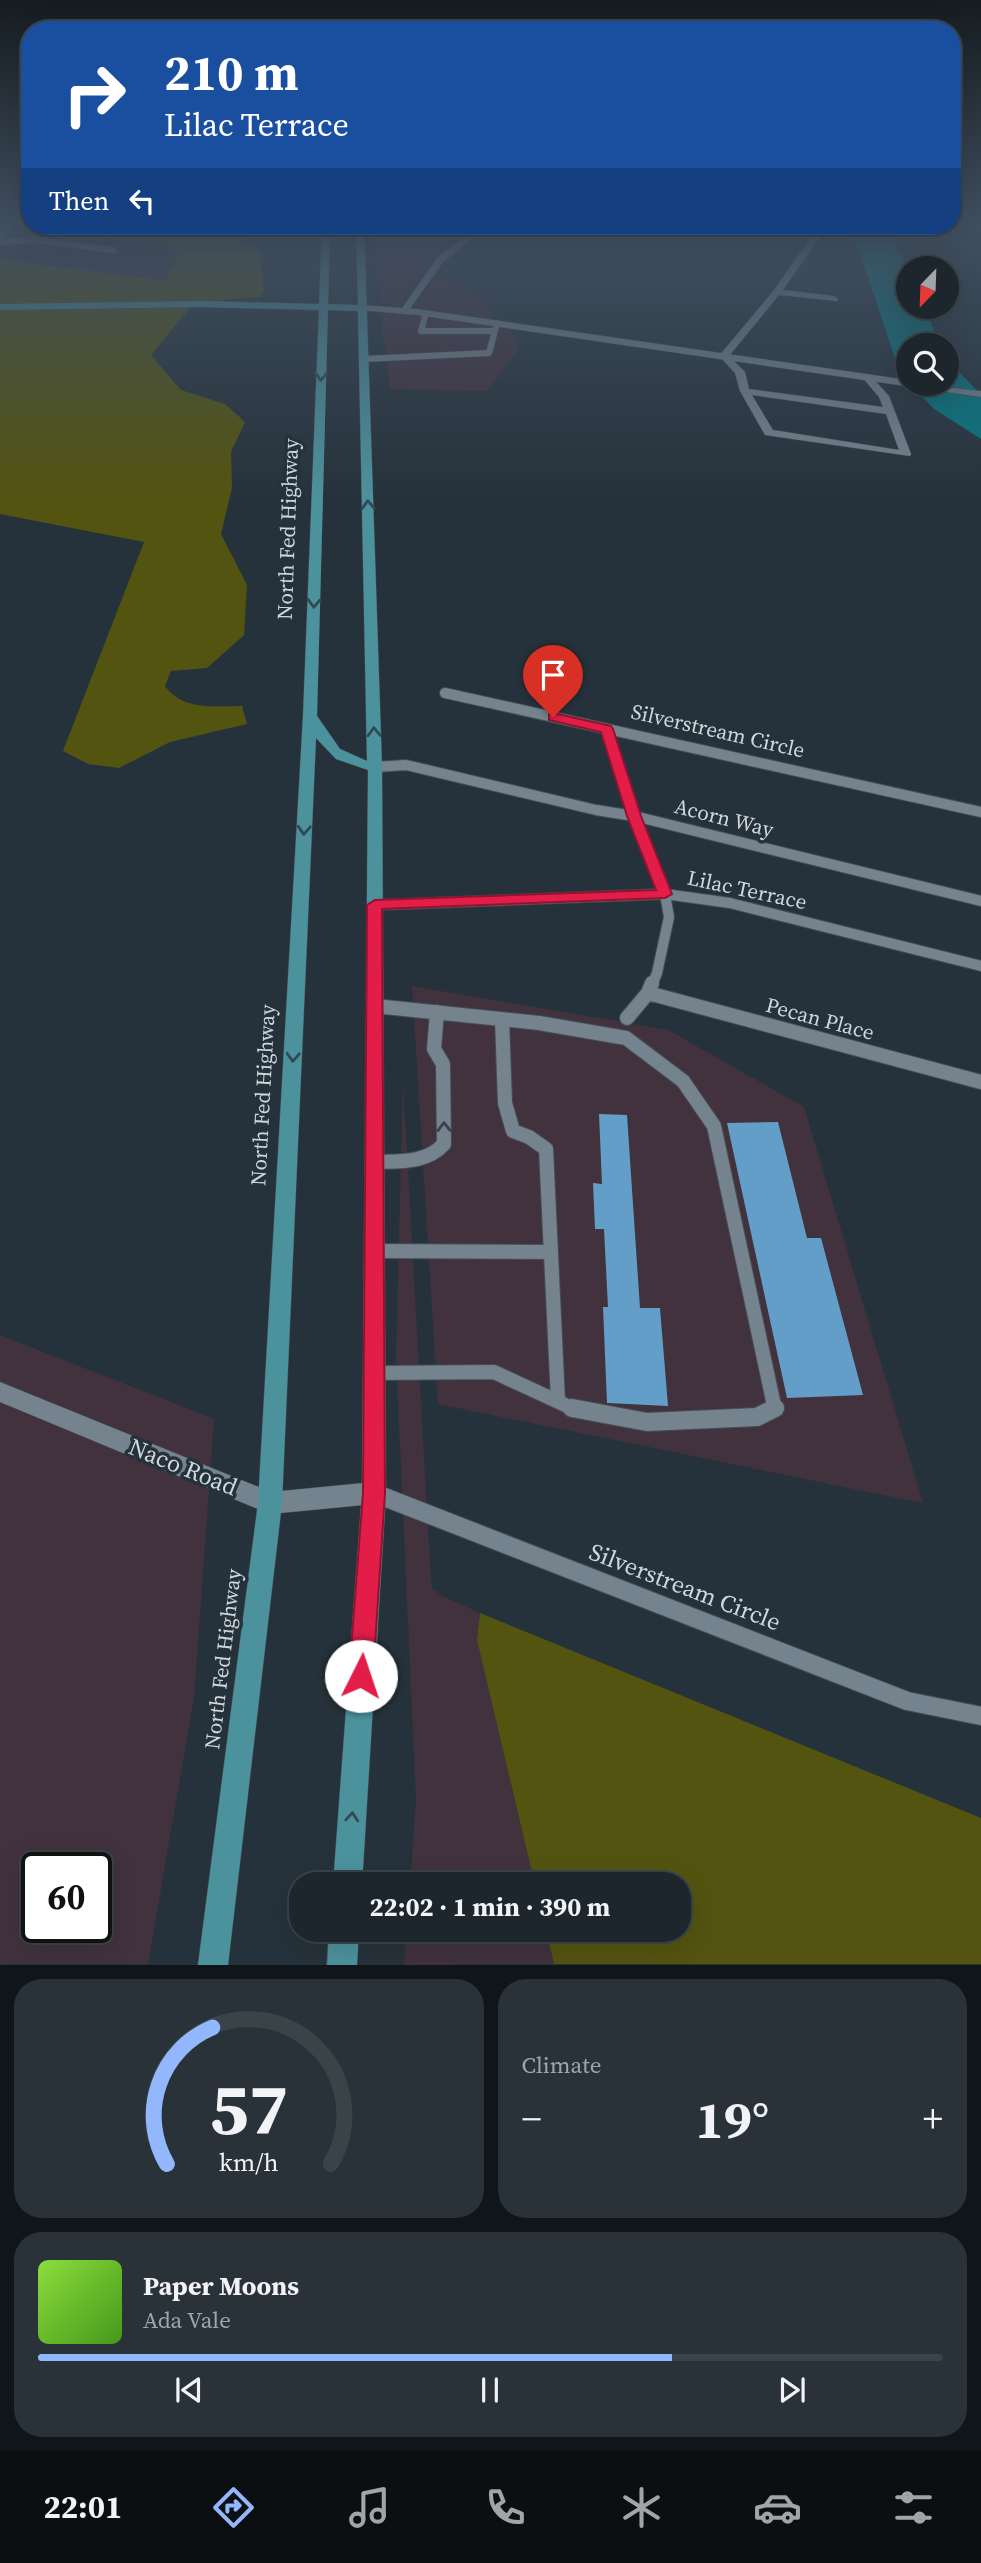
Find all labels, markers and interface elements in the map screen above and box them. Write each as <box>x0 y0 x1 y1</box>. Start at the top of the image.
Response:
text: 210 m <box>164 39 299 106</box>
icon: right <box>49 49 140 140</box>
text: Lilac Terrace <box>164 103 349 147</box>
icon: left <box>123 182 161 220</box>
text: Then <box>49 183 109 219</box>
north arrow <box>896 256 959 318</box>
map controls <box>896 256 959 396</box>
button: search <box>896 333 959 396</box>
one-way arrow <box>314 370 329 381</box>
street label: North Fed Highway <box>270 438 305 620</box>
one-way arrow <box>360 499 376 510</box>
one-way arrow <box>306 598 321 609</box>
pin <box>523 645 583 717</box>
icon: arrive <box>534 656 572 694</box>
street label: Silverstream Circle <box>628 696 808 765</box>
one-way arrow <box>366 727 382 737</box>
street label: Acorn Way <box>672 791 777 844</box>
one-way arrow <box>297 825 312 836</box>
street label: Lilac Terrace <box>685 863 809 916</box>
street label: Pecan Place <box>763 990 878 1047</box>
street label: North Fed Highway <box>243 1003 282 1186</box>
one-way arrow <box>285 1052 300 1063</box>
one-way arrow <box>436 1121 452 1132</box>
street label: Naco Road <box>124 1430 243 1503</box>
street label: Silverstream Circle <box>585 1535 786 1638</box>
street label: North Fed Highway <box>197 1567 248 1751</box>
position arrow <box>324 1639 398 1713</box>
one-way arrow <box>344 1811 359 1822</box>
speed limit sign: 60 <box>21 1852 112 1943</box>
text: 22:02 · 1 min · 390 m <box>370 1889 610 1925</box>
text: Climate <box>522 2049 601 2081</box>
text: 57 <box>209 2060 288 2159</box>
text: 19° <box>696 2084 769 2155</box>
text: − <box>522 2093 542 2145</box>
text: + <box>923 2093 943 2145</box>
text: km/h <box>219 2145 279 2179</box>
text: Paper Moons <box>143 2268 299 2304</box>
text: Ada Vale <box>143 2304 231 2336</box>
icon: previous <box>170 2371 208 2409</box>
icon: pause <box>471 2371 509 2409</box>
icon: next <box>773 2371 811 2409</box>
icon: directions <box>209 2483 258 2532</box>
icon: music <box>345 2483 394 2532</box>
icon: phone <box>481 2483 530 2532</box>
icon: climate <box>617 2483 666 2532</box>
icon: car <box>753 2483 802 2532</box>
icon: filters <box>889 2483 938 2532</box>
text: 22:01 <box>43 2485 122 2529</box>

